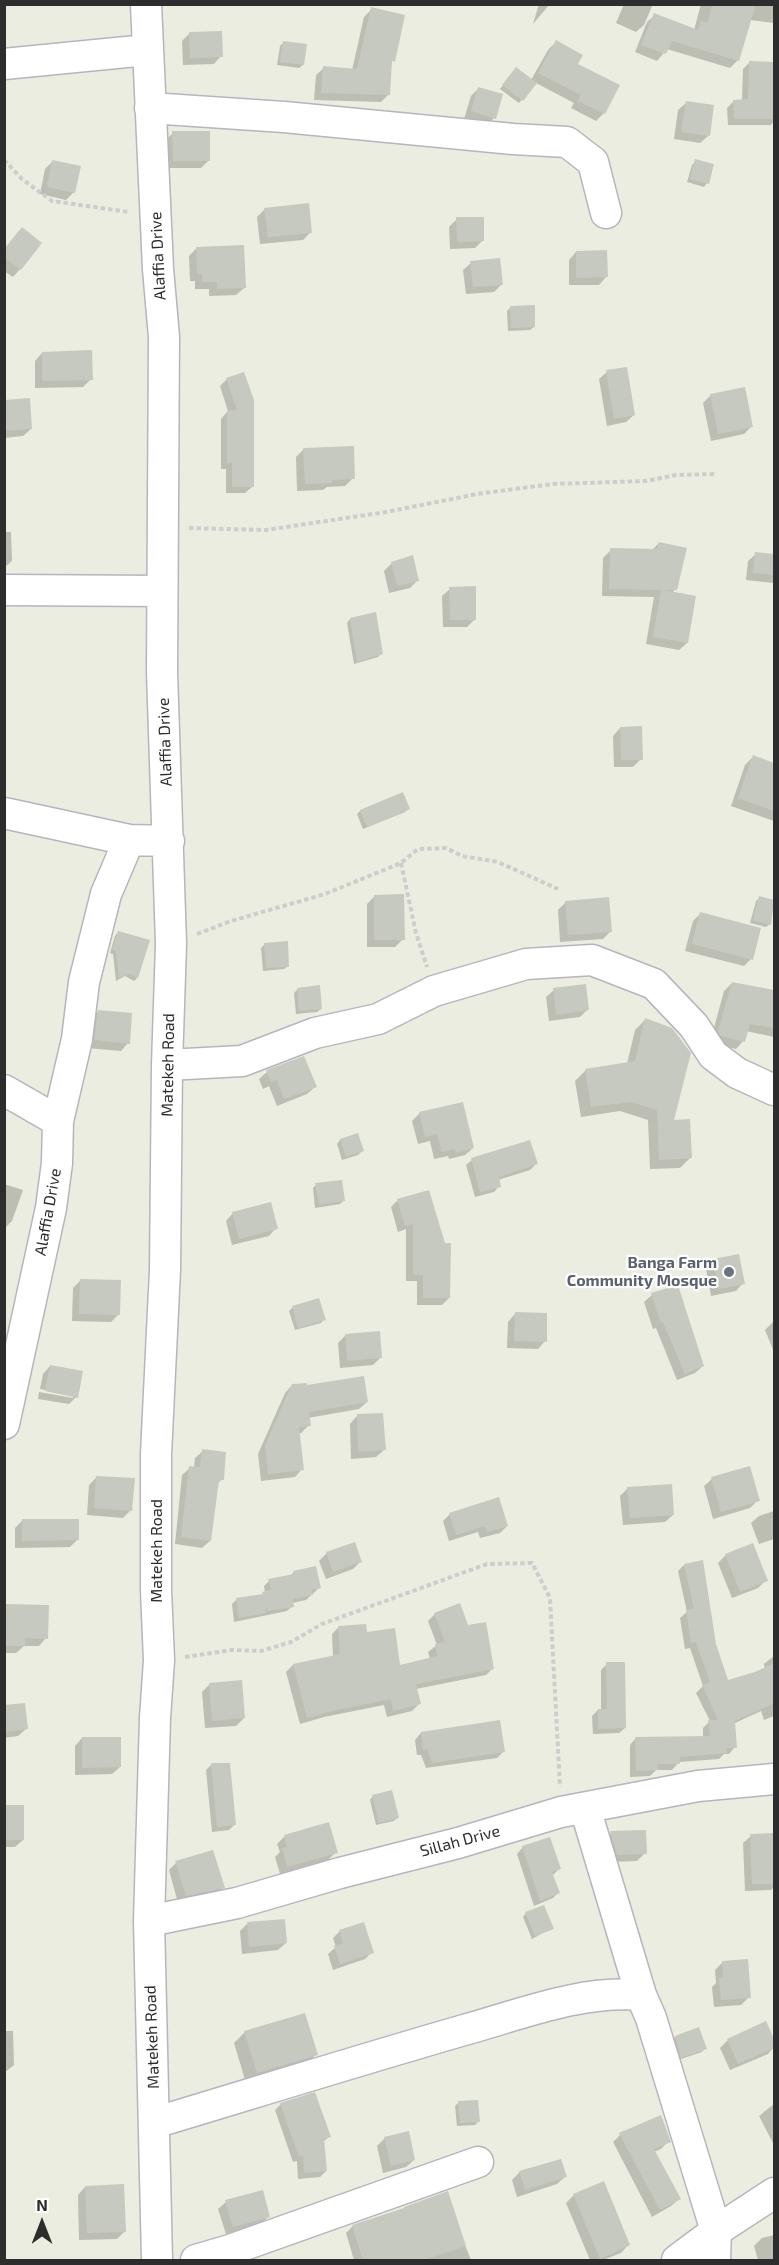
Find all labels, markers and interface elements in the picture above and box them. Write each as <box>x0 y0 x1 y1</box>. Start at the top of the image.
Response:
street label: Alaffia Drive <box>146 211 170 301</box>
street label: Alaffia Drive <box>154 697 176 787</box>
street label: Matekeh Road <box>157 1013 179 1117</box>
street label: Alaffia Drive <box>31 1167 65 1257</box>
place label: Banga Farm Community Mosque <box>567 1253 717 1291</box>
marker: Banga Farm Community Mosque <box>722 1265 736 1279</box>
street label: Matekeh Road <box>147 1499 167 1603</box>
street label: Sillah Drive <box>418 1821 502 1861</box>
street label: Matekeh Road <box>141 1985 163 2089</box>
north arrow <box>12 2193 72 2253</box>
text: N <box>36 2195 48 2214</box>

